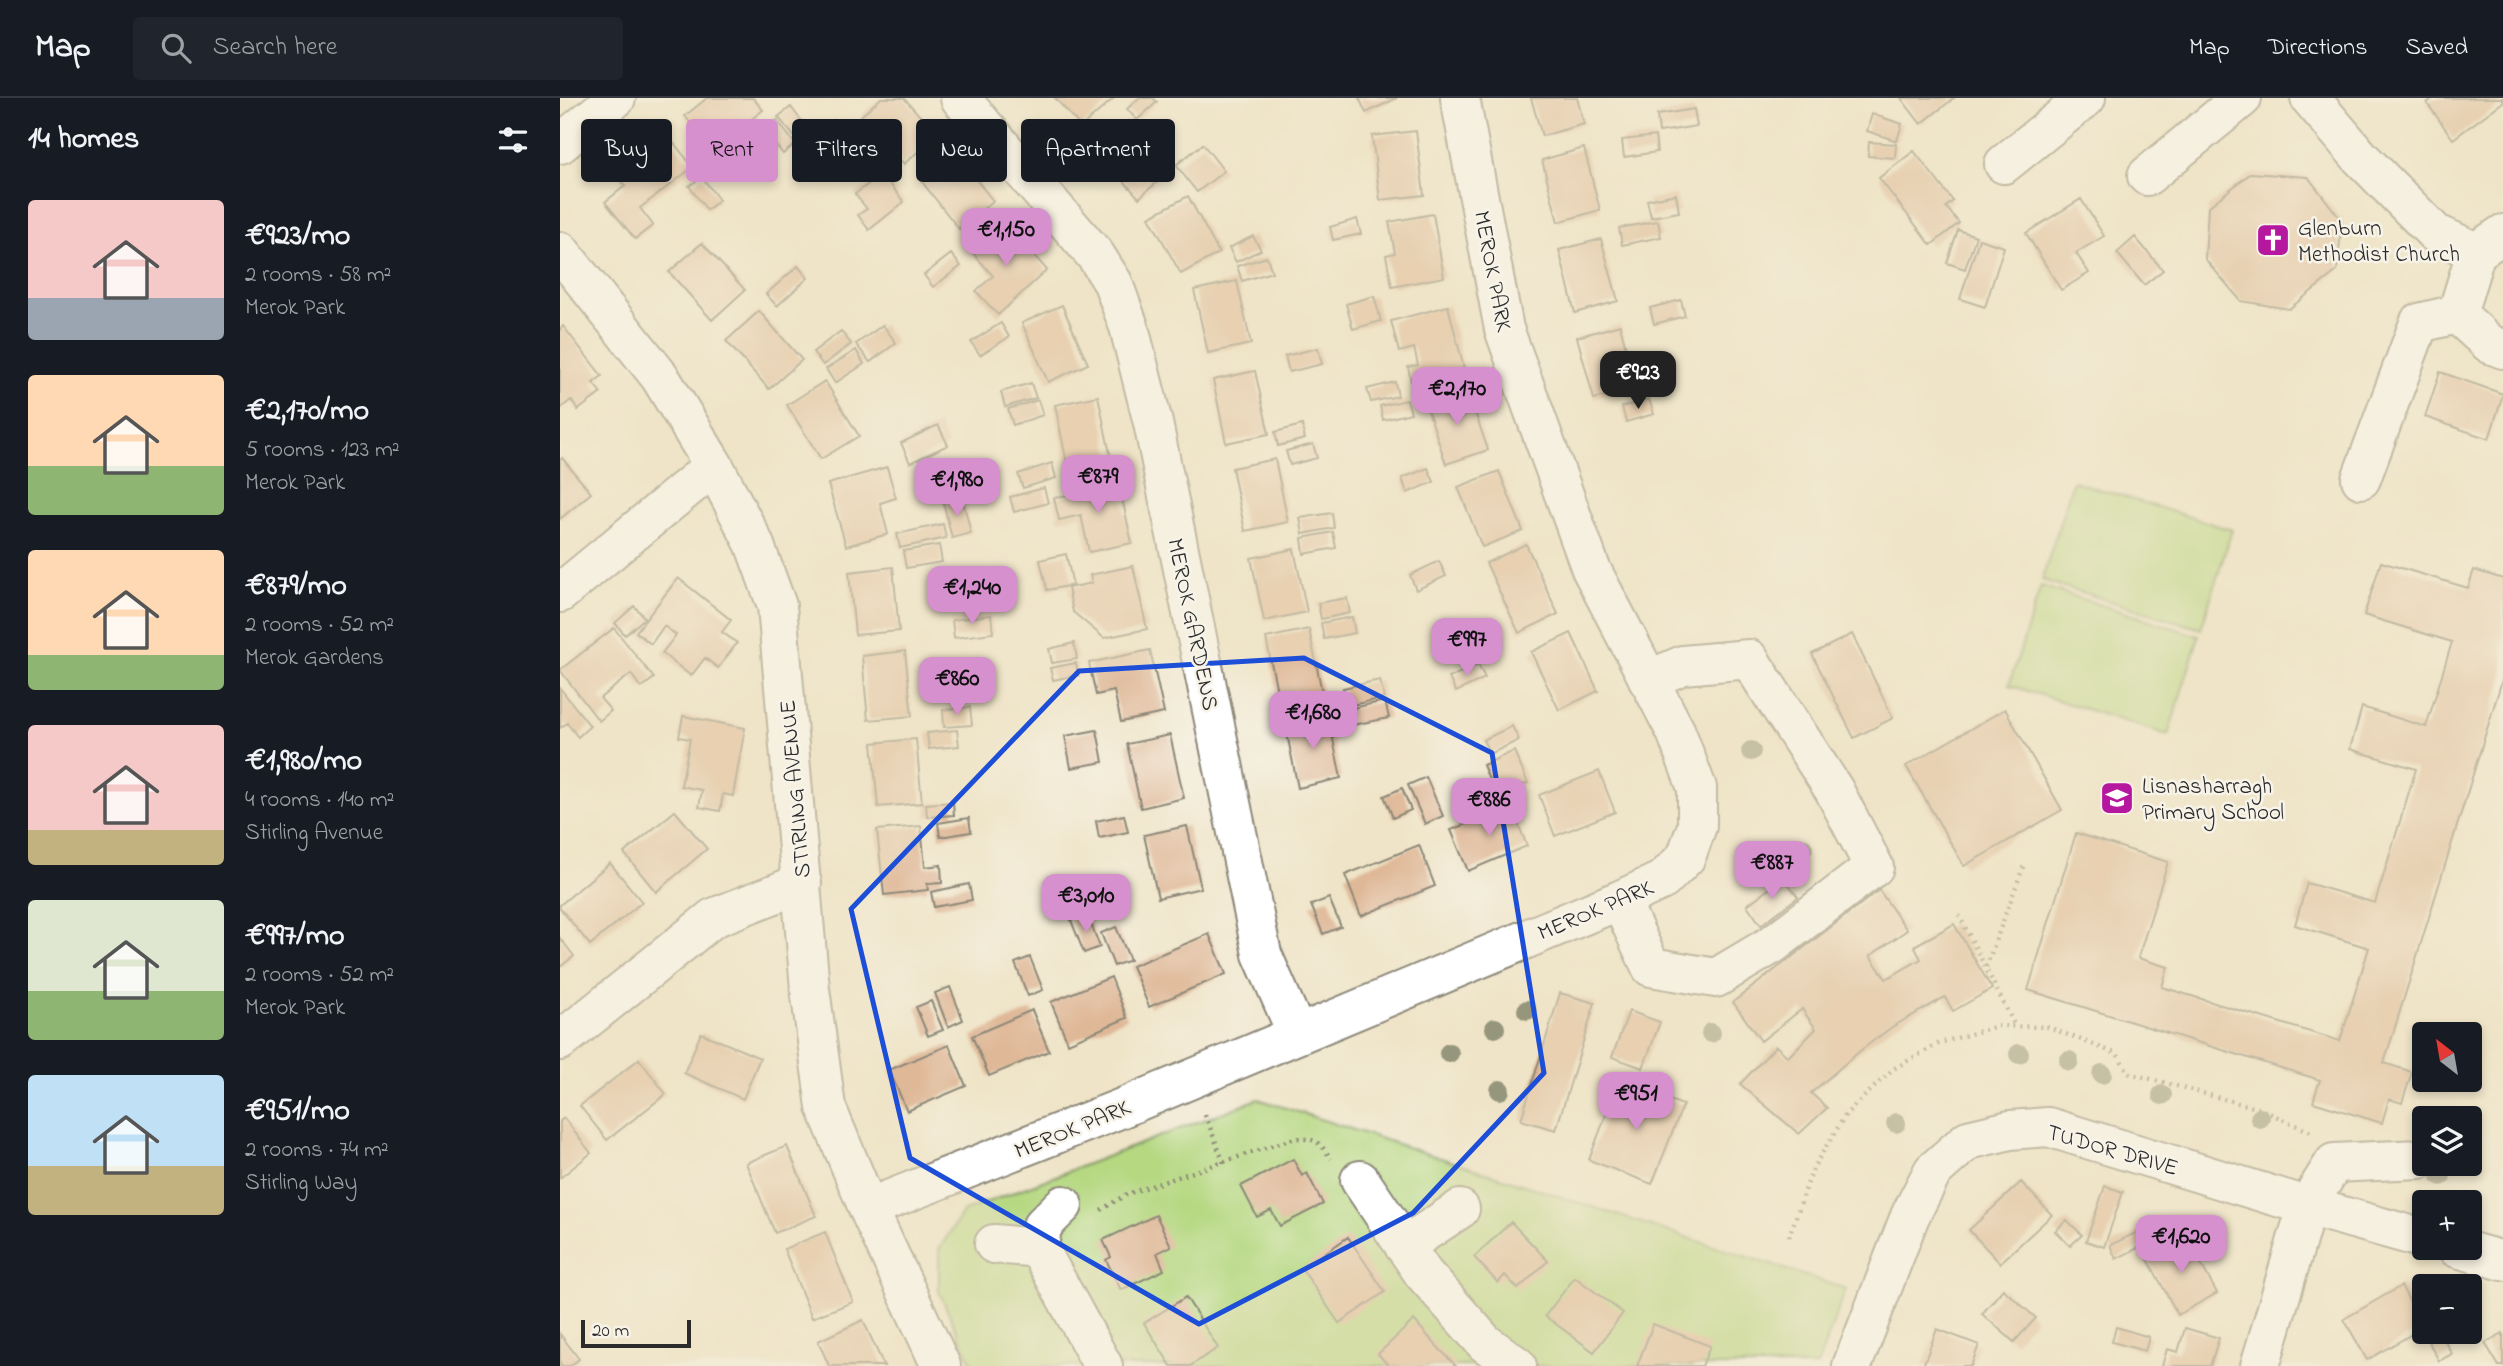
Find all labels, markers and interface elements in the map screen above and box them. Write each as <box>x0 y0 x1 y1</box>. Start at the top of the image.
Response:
search box <box>133 17 623 80</box>
text: Map <box>35 24 91 72</box>
icon: search <box>157 29 195 67</box>
text: Search here <box>213 29 337 67</box>
text: Map <box>2189 31 2230 66</box>
text: Directions <box>2268 31 2367 66</box>
text: Saved <box>2405 31 2468 66</box>
text: 14 homes <box>28 118 139 162</box>
chip: Buy <box>581 119 672 182</box>
chip: Rent <box>686 119 778 182</box>
chip: Filters <box>792 119 902 182</box>
chip: New <box>916 119 1007 182</box>
chip: Apartment <box>1021 119 1175 182</box>
icon: filters <box>494 121 532 159</box>
pin: €1,150 <box>949 208 1063 268</box>
street label: MEROK PARK <box>1464 208 1520 336</box>
place label: Glenburn Methodist Church <box>2298 213 2460 272</box>
text: €1,150 <box>977 214 1035 247</box>
text: €923/mo <box>245 215 350 259</box>
church icon: Glenburn Methodist Church <box>2254 221 2292 259</box>
icon: home <box>84 228 168 312</box>
text: 2 rooms · 58 m² <box>245 259 391 292</box>
text: Merok Park <box>245 292 345 325</box>
pin: €923 <box>1597 352 1679 411</box>
text: €923 <box>1616 357 1660 390</box>
pin: €2,170 <box>1400 368 1514 427</box>
text: €2,170 <box>1428 373 1486 406</box>
text: €2,170/mo <box>245 390 369 434</box>
icon: home <box>84 403 168 487</box>
text: 5 rooms · 123 m² <box>245 434 400 467</box>
pin: €879 <box>1057 456 1139 515</box>
pin: €1,980 <box>900 458 1014 518</box>
text: €879 <box>1077 461 1119 494</box>
text: €1,980 <box>931 464 983 497</box>
text: Merok Park <box>245 467 345 500</box>
street label: MEROK GARDENS <box>1157 535 1226 714</box>
text: €879/mo <box>245 565 347 609</box>
pin: €1,240 <box>915 566 1029 626</box>
text: €1,240 <box>943 572 1001 605</box>
icon: home <box>84 578 168 662</box>
text: 2 rooms · 52 m² <box>245 609 394 642</box>
pin: €997 <box>1426 618 1508 678</box>
text: €997 <box>1447 624 1487 657</box>
text: Merok Gardens <box>245 642 384 675</box>
pin: €860 <box>916 658 998 717</box>
text: €860 <box>935 663 979 696</box>
pin: €1,680 <box>1256 692 1370 751</box>
text: €1,680 <box>1285 697 1341 730</box>
street label: STIRLING AVENUE <box>772 698 821 879</box>
text: €1,980/mo <box>245 740 362 784</box>
icon: home <box>84 753 168 837</box>
place label: Lisnasharragh Primary School <box>2142 771 2284 832</box>
pin: €886 <box>1448 778 1530 838</box>
school or university icon: Lisnasharragh Primary School <box>2098 779 2136 817</box>
text: 4 rooms · 140 m² <box>245 784 394 817</box>
text: €886 <box>1467 784 1511 817</box>
text: Stirling Avenue <box>245 817 383 850</box>
pin: €887 <box>1731 842 1813 901</box>
text: €887 <box>1751 847 1793 880</box>
street label: MEROK PARK <box>1533 872 1660 950</box>
pin: €3,010 <box>1029 874 1143 934</box>
text: €3,010 <box>1058 880 1114 913</box>
text: €997/mo <box>245 915 345 959</box>
icon: home <box>84 928 168 1012</box>
text: 2 rooms · 52 m² <box>245 959 394 992</box>
text: Merok Park <box>245 992 345 1025</box>
north arrow <box>2412 1022 2482 1092</box>
map controls <box>2412 1022 2482 1344</box>
pin: €951 <box>1595 1072 1677 1132</box>
text: €951 <box>1614 1078 1658 1111</box>
text: €951/mo <box>245 1090 350 1134</box>
street label: MEROK PARK <box>1010 1092 1137 1169</box>
icon: home <box>84 1103 168 1187</box>
button: layers <box>2412 1106 2482 1176</box>
street label: TUDOR DRIVE <box>2043 1117 2182 1186</box>
text: 2 rooms · 74 m² <box>245 1134 389 1167</box>
text: Stirling Way <box>245 1167 357 1200</box>
button: + <box>2412 1190 2482 1260</box>
pin: €1,620 <box>2124 1216 2238 1275</box>
text: €1,620 <box>2152 1221 2210 1254</box>
button: − <box>2412 1274 2482 1344</box>
scale bar <box>581 1317 691 1349</box>
text: 20 m <box>592 1318 629 1345</box>

